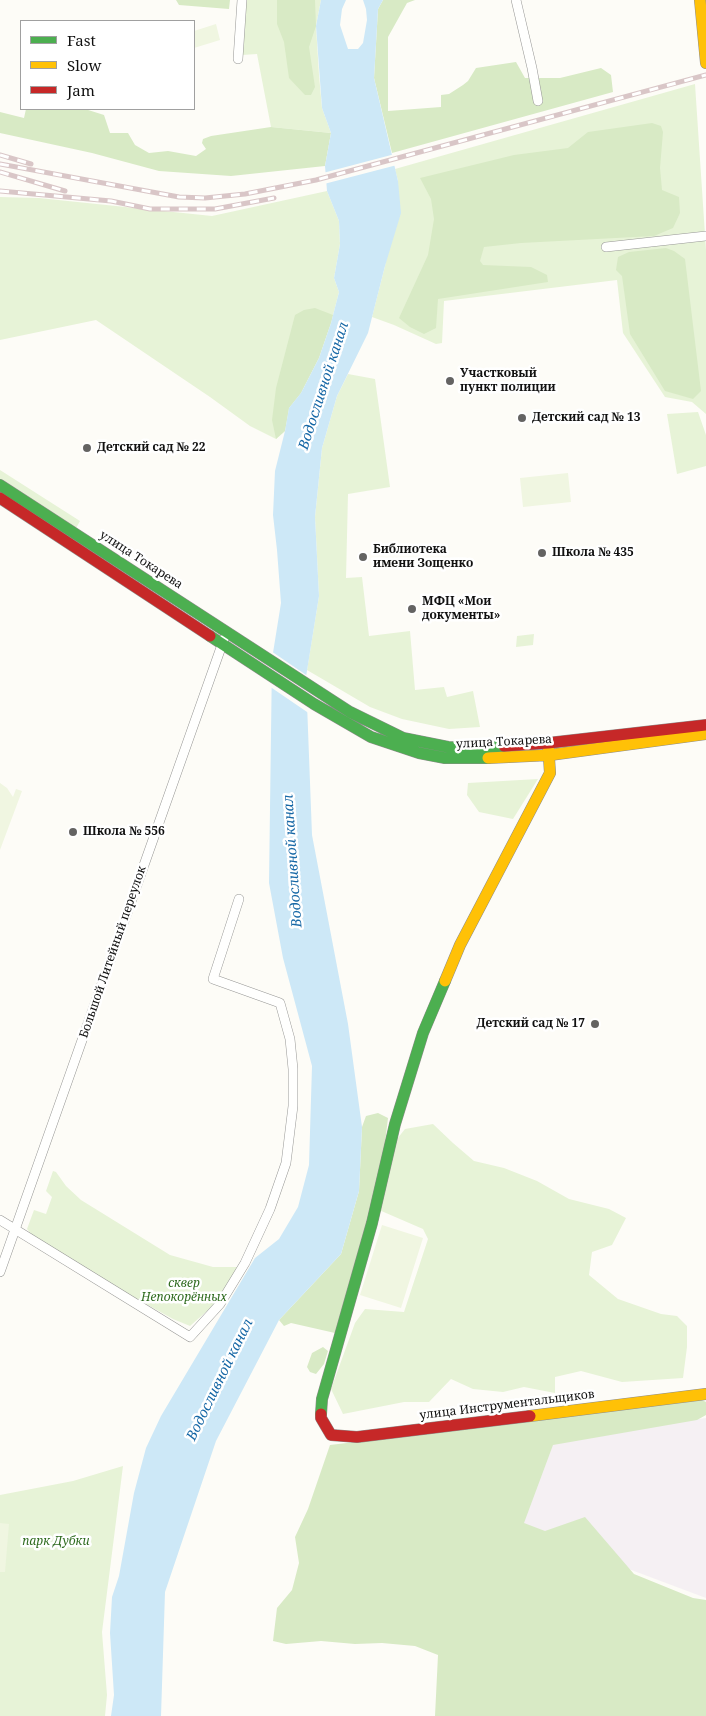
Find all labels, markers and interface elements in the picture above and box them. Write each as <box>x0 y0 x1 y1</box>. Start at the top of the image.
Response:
legend <box>20 20 195 110</box>
text: Fast <box>67 30 96 50</box>
text: Slow <box>67 55 101 75</box>
text: Jam <box>67 80 95 100</box>
water label: Водосливной канал <box>295 320 353 452</box>
place label: Участковый пункт полиции <box>460 367 556 395</box>
marker: Участковый пункт полиции <box>444 375 456 387</box>
place label: Детский сад № 13 <box>532 411 641 425</box>
marker: Детский сад № 13 <box>516 412 528 424</box>
place label: Детский сад № 22 <box>97 441 206 455</box>
marker: Детский сад № 22 <box>81 442 93 454</box>
street label: улица Токарева <box>97 528 185 592</box>
place label: Библиотека имени Зощенко <box>373 543 473 571</box>
place label: Школа № 435 <box>552 546 634 560</box>
marker: Школа № 435 <box>536 547 548 559</box>
marker: Библиотека имени Зощенко <box>357 551 369 563</box>
place label: МФЦ «Мои документы» <box>422 595 500 623</box>
marker: МФЦ «Мои документы» <box>406 603 418 615</box>
street label: улица Токарева <box>456 732 552 752</box>
water label: Водосливной канал <box>280 794 306 928</box>
place label: Школа № 556 <box>83 825 165 839</box>
marker: Школа № 556 <box>67 826 79 838</box>
street label: Большой Литейный переулок <box>77 864 149 1040</box>
place label: Детский сад № 17 <box>476 1017 585 1031</box>
marker: Детский сад № 17 <box>589 1018 601 1030</box>
park label: сквер Непокорённых <box>141 1277 227 1305</box>
water label: Водосливной канал <box>183 1316 257 1444</box>
street label: улица Инструментальщиков <box>419 1387 595 1423</box>
park label: парк Дубки <box>22 1535 90 1549</box>

